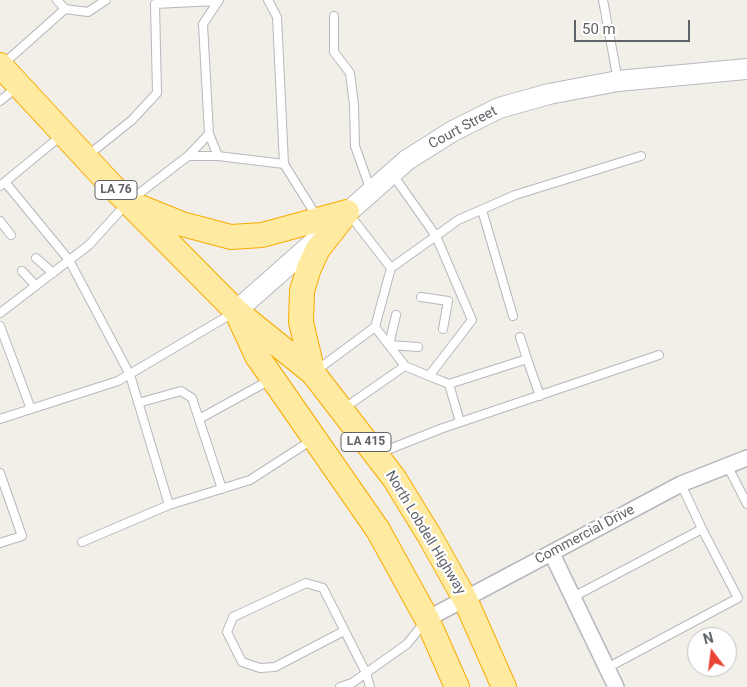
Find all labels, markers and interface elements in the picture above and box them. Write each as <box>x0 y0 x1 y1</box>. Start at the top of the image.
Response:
scale bar <box>577 10 693 42</box>
text: 50 m <box>582 20 616 38</box>
street label: Court Street <box>426 103 500 153</box>
road number: LA 76 <box>95 180 137 200</box>
road number: LA 415 <box>341 432 391 452</box>
street label: North Lobdell Highway <box>381 468 469 598</box>
street label: Commercial Drive <box>532 502 638 568</box>
north arrow <box>687 627 737 677</box>
text: N <box>702 629 715 647</box>

